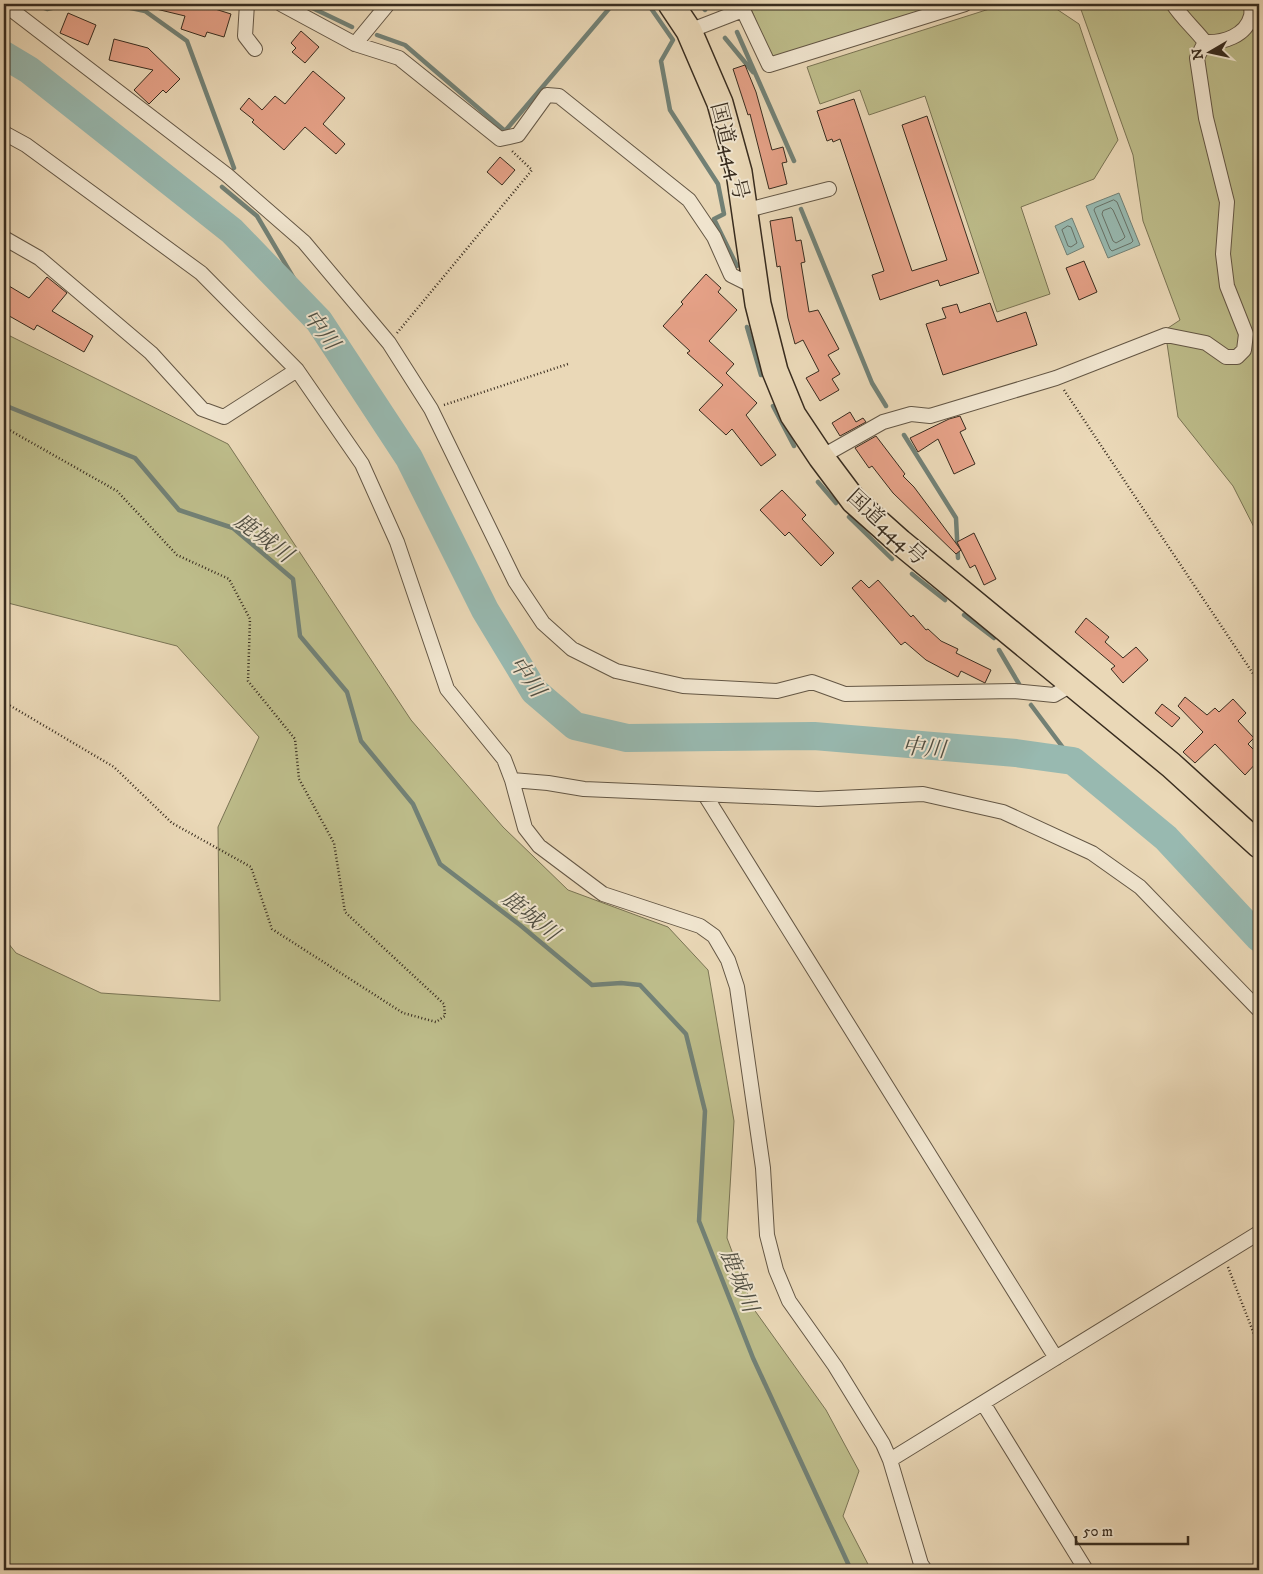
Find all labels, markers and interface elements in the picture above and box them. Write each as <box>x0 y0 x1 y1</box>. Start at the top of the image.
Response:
north arrow <box>1186 28 1236 78</box>
text: N <box>1188 46 1208 61</box>
street label: 国道444号 <box>704 100 754 203</box>
water label: 中川 <box>297 304 346 357</box>
street label: 国道444号 <box>841 484 931 571</box>
water label: 鹿城川 <box>229 508 299 570</box>
water label: 中川 <box>503 651 552 704</box>
water label: 中川 <box>901 733 949 764</box>
water label: 鹿城川 <box>496 885 566 949</box>
water label: 鹿城川 <box>714 1245 764 1318</box>
scale bar <box>1076 1514 1188 1546</box>
text: 50 m <box>1083 1522 1113 1541</box>

